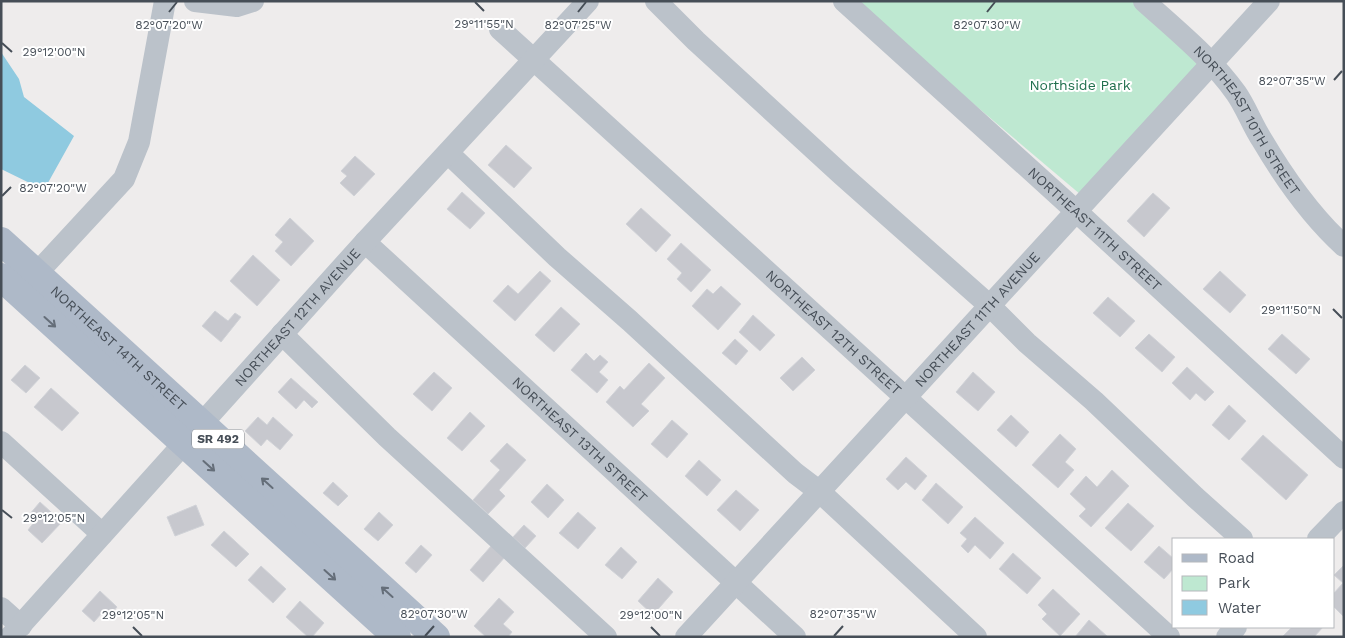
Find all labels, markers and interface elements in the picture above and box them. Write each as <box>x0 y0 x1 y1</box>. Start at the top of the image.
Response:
text: 29°11'55"N <box>454 17 514 31</box>
text: 82°07'20"W <box>135 18 203 32</box>
text: 82°07'25"W <box>544 18 612 32</box>
text: 82°07'30"W <box>953 18 1021 32</box>
street label: NORTHEAST 10TH STREET <box>1190 42 1304 199</box>
text: 29°12'00"N <box>23 45 85 59</box>
text: 82°07'35"W <box>1258 74 1326 88</box>
park label: Northside Park <box>1029 77 1131 93</box>
street label: NORTHEAST 11TH STREET <box>1025 164 1165 294</box>
text: 82°07'20"W <box>19 181 87 195</box>
street label: NORTHEAST 12TH AVENUE <box>231 245 364 389</box>
street label: NORTHEAST 11TH AVENUE <box>911 249 1043 390</box>
street label: NORTHEAST 12TH STREET <box>763 267 905 398</box>
street label: NORTHEAST 14TH STREET <box>47 282 190 414</box>
text: 29°11'50"N <box>1261 303 1321 317</box>
one-way arrow <box>44 316 57 328</box>
street label: NORTHEAST 13TH STREET <box>509 374 651 506</box>
road number: SR 492 <box>192 429 244 448</box>
one-way arrow <box>203 460 216 472</box>
one-way arrow <box>260 477 273 489</box>
text: 29°12'05"N <box>23 511 85 525</box>
legend <box>1172 538 1335 628</box>
text: Road <box>1218 549 1255 567</box>
one-way arrow <box>323 569 336 581</box>
text: Park <box>1218 574 1251 592</box>
one-way arrow <box>381 586 394 598</box>
text: Water <box>1218 599 1261 617</box>
text: 82°07'30"W <box>400 607 468 621</box>
text: 82°07'35"W <box>809 607 877 621</box>
text: 29°12'05"N <box>102 608 164 622</box>
text: 29°12'00"N <box>620 608 682 622</box>

